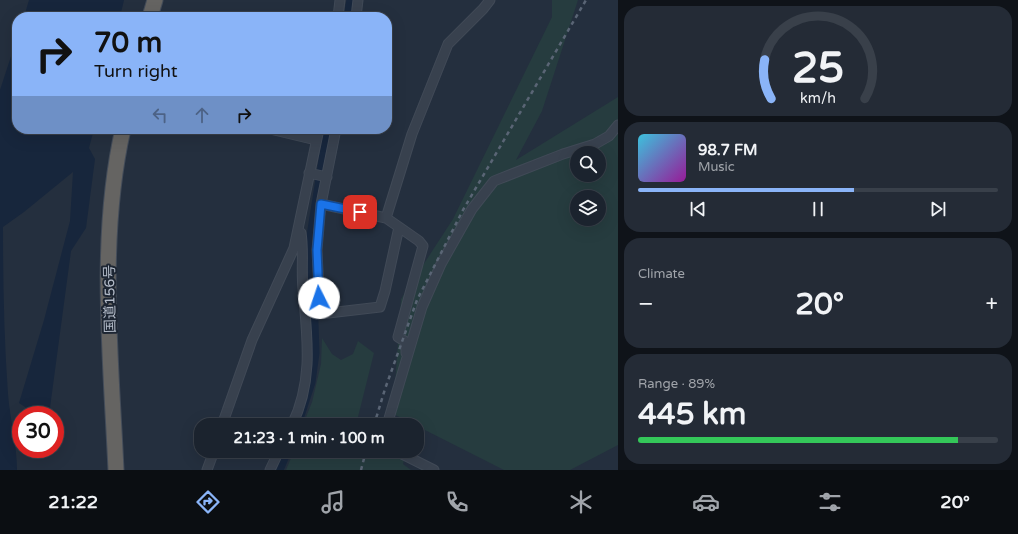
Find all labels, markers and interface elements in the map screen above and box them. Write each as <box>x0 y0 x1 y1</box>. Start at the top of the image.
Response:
text: 70 m <box>94 26 162 60</box>
icon: right <box>28 28 80 80</box>
text: 25 <box>792 44 844 94</box>
text: Turn right <box>94 60 178 82</box>
text: km/h <box>800 90 836 107</box>
icon: left <box>149 104 171 126</box>
icon: ahead <box>191 104 213 126</box>
icon: right <box>233 104 255 126</box>
text: 98.7 FM <box>698 141 758 159</box>
map controls <box>570 146 606 226</box>
button: search <box>570 146 606 182</box>
text: Music <box>698 159 735 175</box>
button: layers <box>570 190 606 226</box>
pin <box>343 195 377 229</box>
icon: previous <box>687 198 709 220</box>
icon: pause <box>807 198 829 220</box>
icon: next <box>927 198 949 220</box>
icon: arrive <box>349 201 371 223</box>
street label: 国道156号 <box>101 265 119 333</box>
text: Climate <box>638 266 685 282</box>
position arrow <box>298 277 340 319</box>
text: 20° <box>795 286 844 323</box>
text: − <box>638 291 654 317</box>
text: + <box>986 291 998 317</box>
text: Range · 89% <box>638 376 715 392</box>
text: 445 km <box>638 396 746 433</box>
speed limit sign: 30 <box>12 406 64 458</box>
text: 21:23 · 1 min · 100 m <box>234 429 384 447</box>
icon: directions <box>194 488 222 516</box>
icon: music <box>319 488 347 516</box>
icon: phone <box>443 488 471 516</box>
icon: climate <box>567 488 595 516</box>
icon: car <box>692 488 720 516</box>
icon: filters <box>816 488 844 516</box>
text: 21:22 <box>48 491 98 513</box>
text: 20° <box>940 491 970 513</box>

